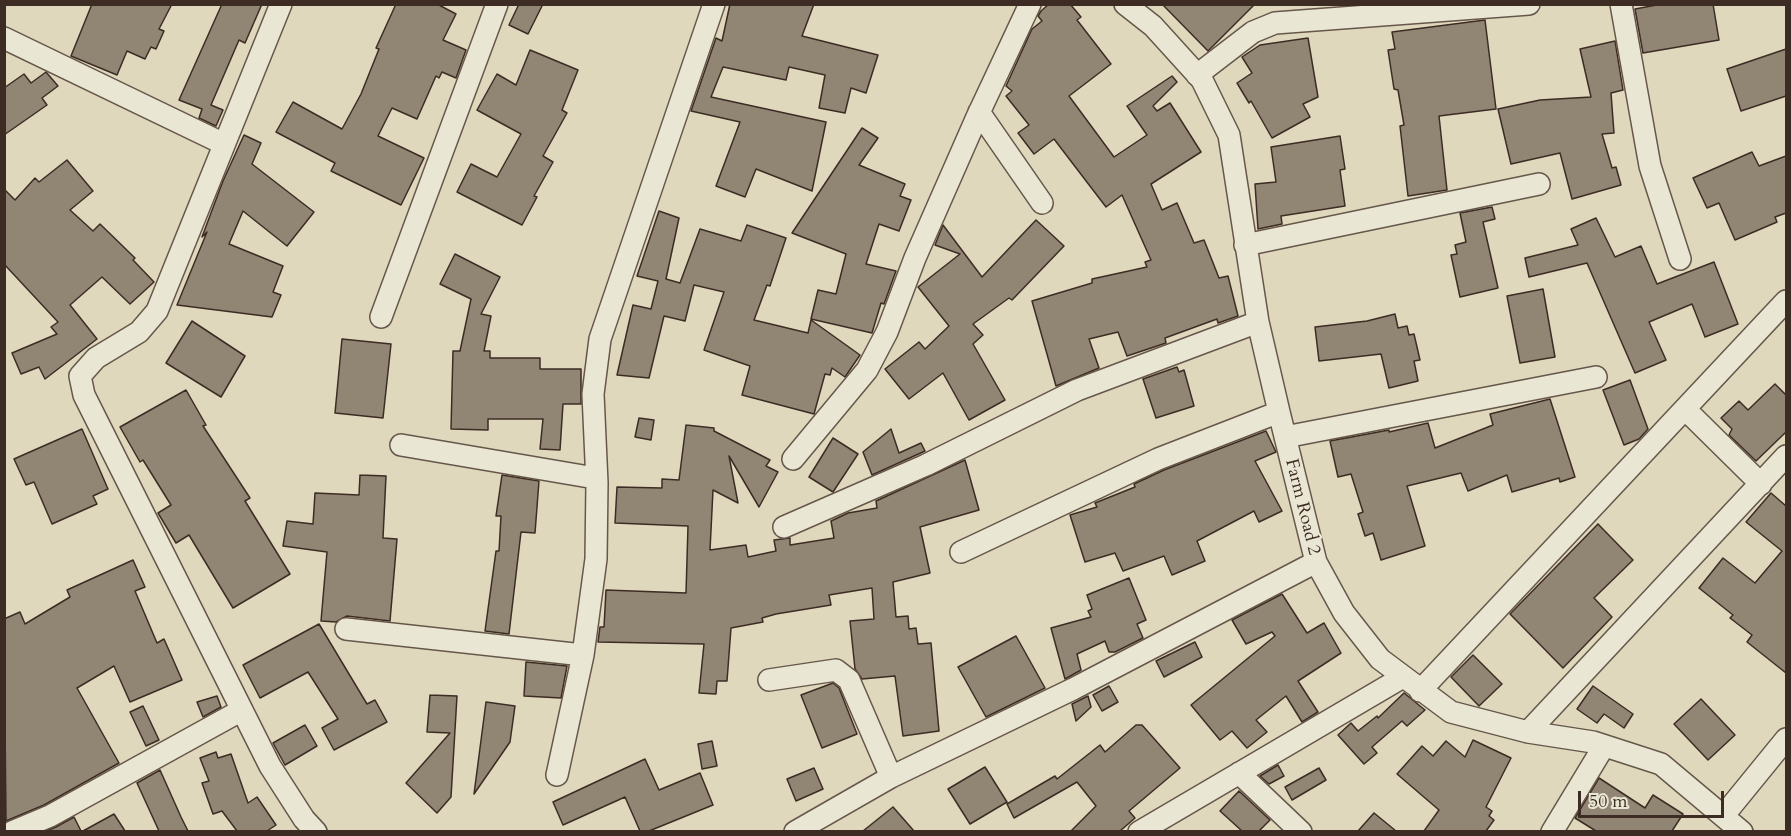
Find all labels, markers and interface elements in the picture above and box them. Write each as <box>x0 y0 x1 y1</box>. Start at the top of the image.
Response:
street label: Farm Road 2 <box>1280 457 1324 557</box>
scale bar <box>1581 779 1726 817</box>
text: 50 m <box>1589 789 1628 814</box>

